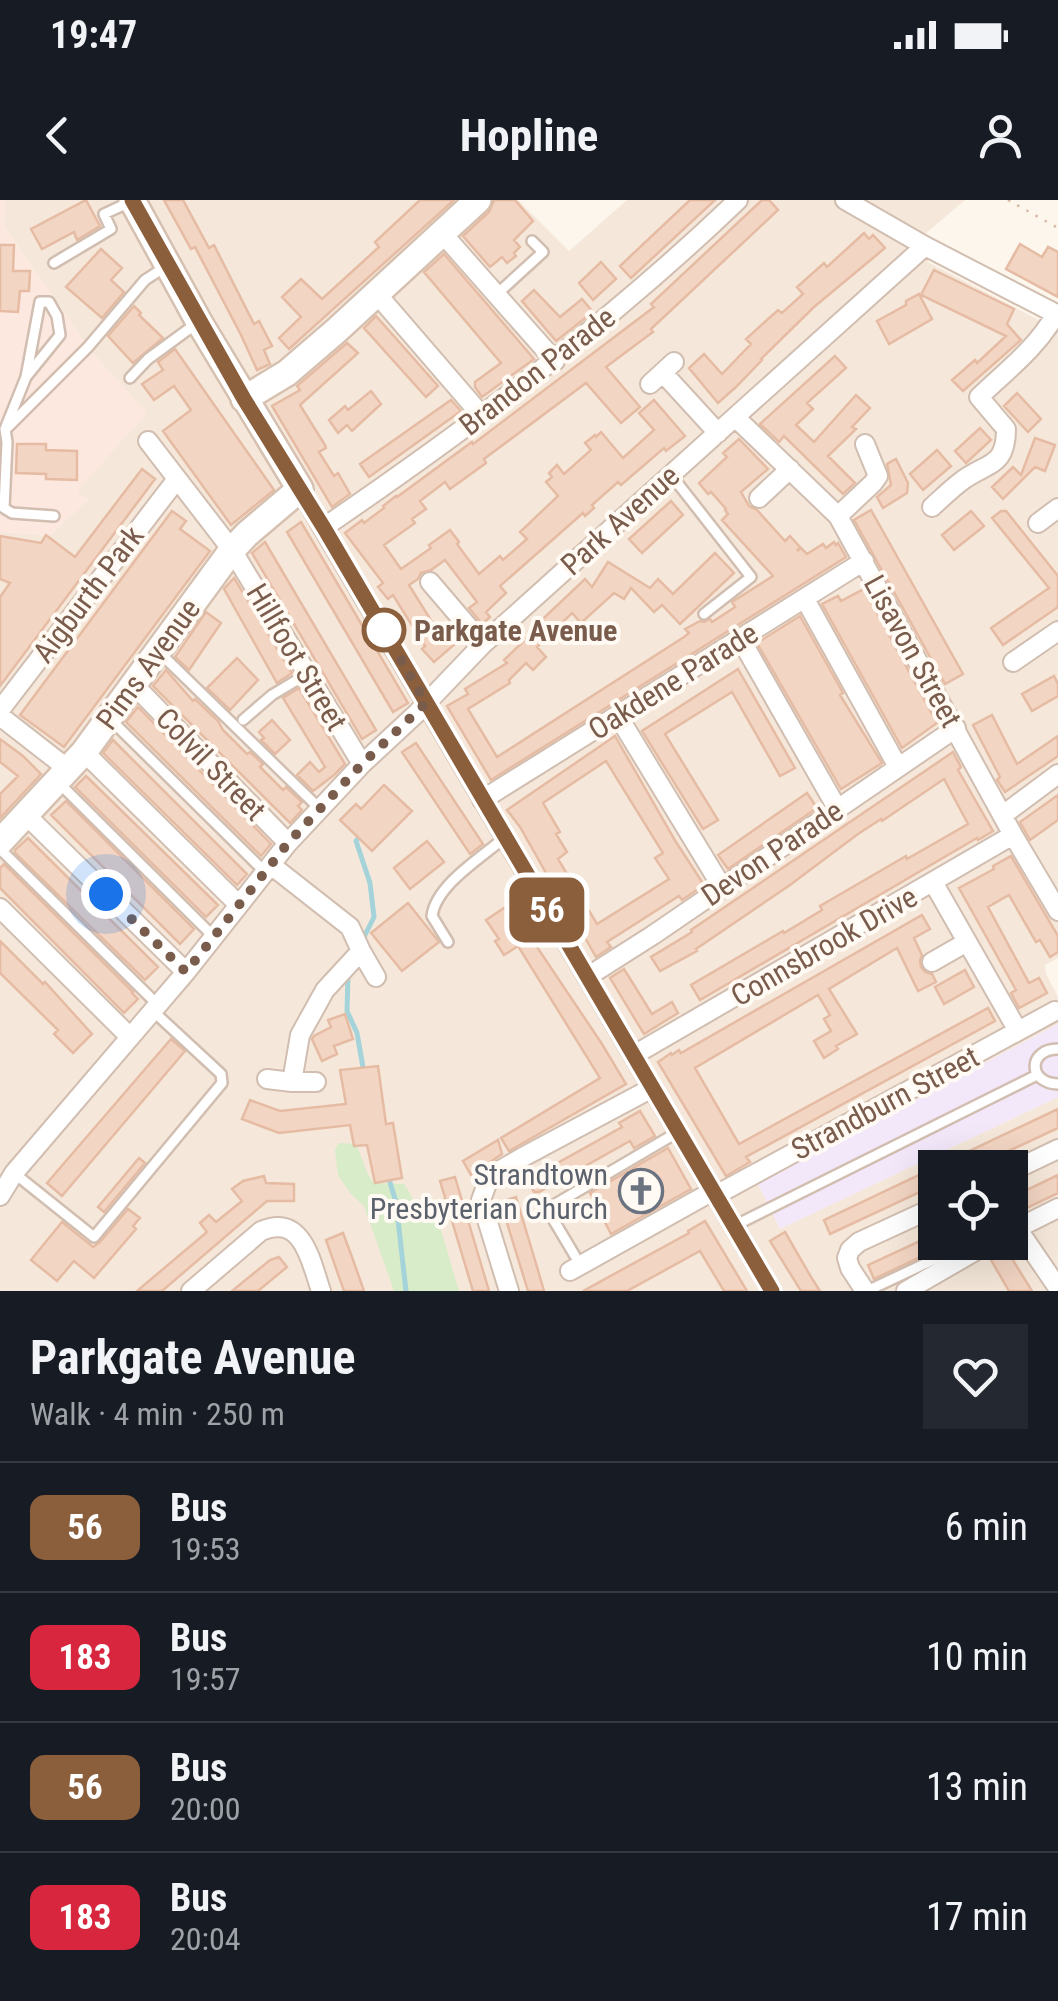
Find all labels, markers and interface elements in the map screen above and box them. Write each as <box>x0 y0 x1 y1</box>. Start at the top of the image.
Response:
text: 19:47 <box>50 13 137 57</box>
icon: back <box>30 108 85 163</box>
icon: person <box>973 108 1028 163</box>
text: Hopline <box>460 109 598 162</box>
street label: Brandon Parade <box>452 299 622 443</box>
street label: Park Avenue <box>554 458 686 582</box>
street label: Aigburth Park <box>25 518 151 669</box>
street label: Lisavon Street <box>857 569 969 733</box>
street label: Hillfoot Street <box>240 577 354 737</box>
street label: Pims Avenue <box>89 592 207 736</box>
marker: Parkgate Avenue <box>363 609 405 651</box>
place label: Parkgate Avenue <box>414 613 617 648</box>
street label: Oakdene Parade <box>582 615 764 747</box>
street label: Colvil Street <box>149 701 273 827</box>
street label: Devon Parade <box>695 793 849 913</box>
your location <box>81 869 131 919</box>
line badge: 56 <box>502 878 592 942</box>
street label: Connsbrook Drive <box>725 879 923 1013</box>
text: 56 <box>529 890 565 931</box>
street label: Strandburn Street <box>785 1039 985 1167</box>
map controls <box>918 1150 1028 1260</box>
button: locate <box>918 1150 1028 1260</box>
place label: Strandtown Presbyterian Church <box>370 1157 608 1226</box>
church icon: Strandtown Presbyterian Church <box>618 1168 664 1214</box>
button: heart <box>923 1324 1028 1429</box>
text: Parkgate Avenue <box>30 1329 355 1386</box>
text: Walk · 4 min · 250 m <box>30 1395 285 1433</box>
text: Bus <box>170 1486 227 1530</box>
text: 6 min <box>945 1505 1028 1549</box>
text: 56 <box>67 1507 103 1548</box>
text: 19:53 <box>170 1530 241 1568</box>
text: Bus <box>170 1616 227 1660</box>
text: 10 min <box>926 1635 1028 1679</box>
text: 183 <box>58 1637 112 1678</box>
text: 19:57 <box>170 1660 241 1698</box>
text: Bus <box>170 1746 227 1790</box>
text: 13 min <box>926 1765 1028 1809</box>
text: 56 <box>67 1767 103 1808</box>
text: 20:00 <box>170 1790 241 1828</box>
text: Bus <box>170 1876 227 1920</box>
text: 17 min <box>926 1895 1028 1939</box>
text: 183 <box>58 1897 112 1938</box>
text: 20:04 <box>170 1920 241 1958</box>

